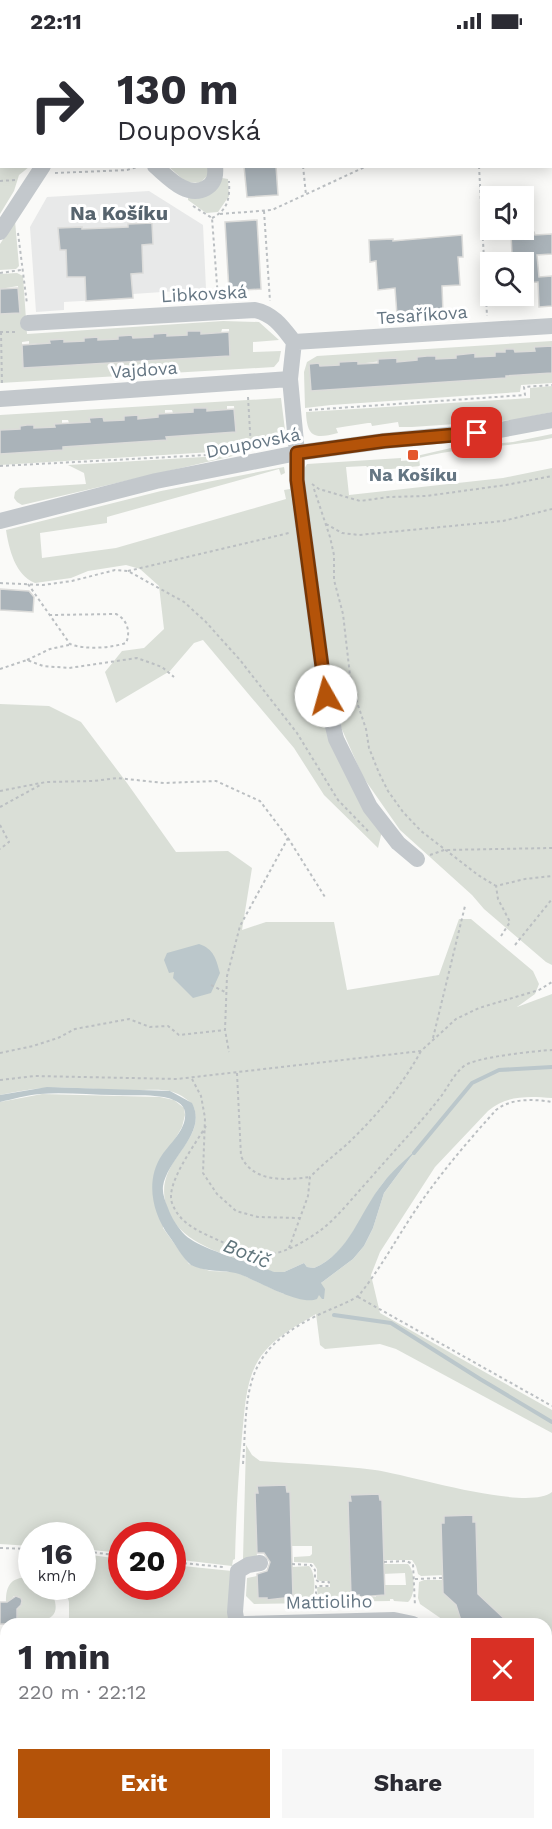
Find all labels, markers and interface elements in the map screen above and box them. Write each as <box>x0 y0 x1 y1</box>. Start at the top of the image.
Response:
text: 22:11 <box>30 9 82 34</box>
text: 130 m <box>117 65 239 114</box>
icon: right <box>18 66 96 144</box>
text: Doupovská <box>117 115 261 147</box>
map controls <box>480 186 534 306</box>
button: sound <box>480 186 534 240</box>
district label: Na Košíku <box>70 201 168 225</box>
button: search <box>480 252 534 306</box>
street label: Libkovská <box>160 281 248 306</box>
street label: Tesaříkova <box>376 301 468 328</box>
street label: Vajdova <box>110 357 178 382</box>
pin <box>451 407 502 458</box>
icon: arrive <box>460 416 493 449</box>
street label: Doupovská <box>204 423 302 462</box>
marker: Na Košíku <box>406 448 420 462</box>
place label: Na Košíku <box>369 464 457 485</box>
position arrow <box>294 664 358 728</box>
water label: Botič <box>220 1233 274 1273</box>
speed limit sign: 20 <box>108 1522 186 1600</box>
text: 16 <box>41 1536 73 1571</box>
text: km/h <box>38 1567 76 1585</box>
street label: Mattioliho <box>285 1590 373 1613</box>
text: 1 min <box>18 1636 110 1678</box>
button: close <box>471 1638 534 1701</box>
text: 220 m · 22:12 <box>18 1680 147 1704</box>
button: Exit <box>18 1749 270 1818</box>
button: Share <box>282 1749 534 1818</box>

